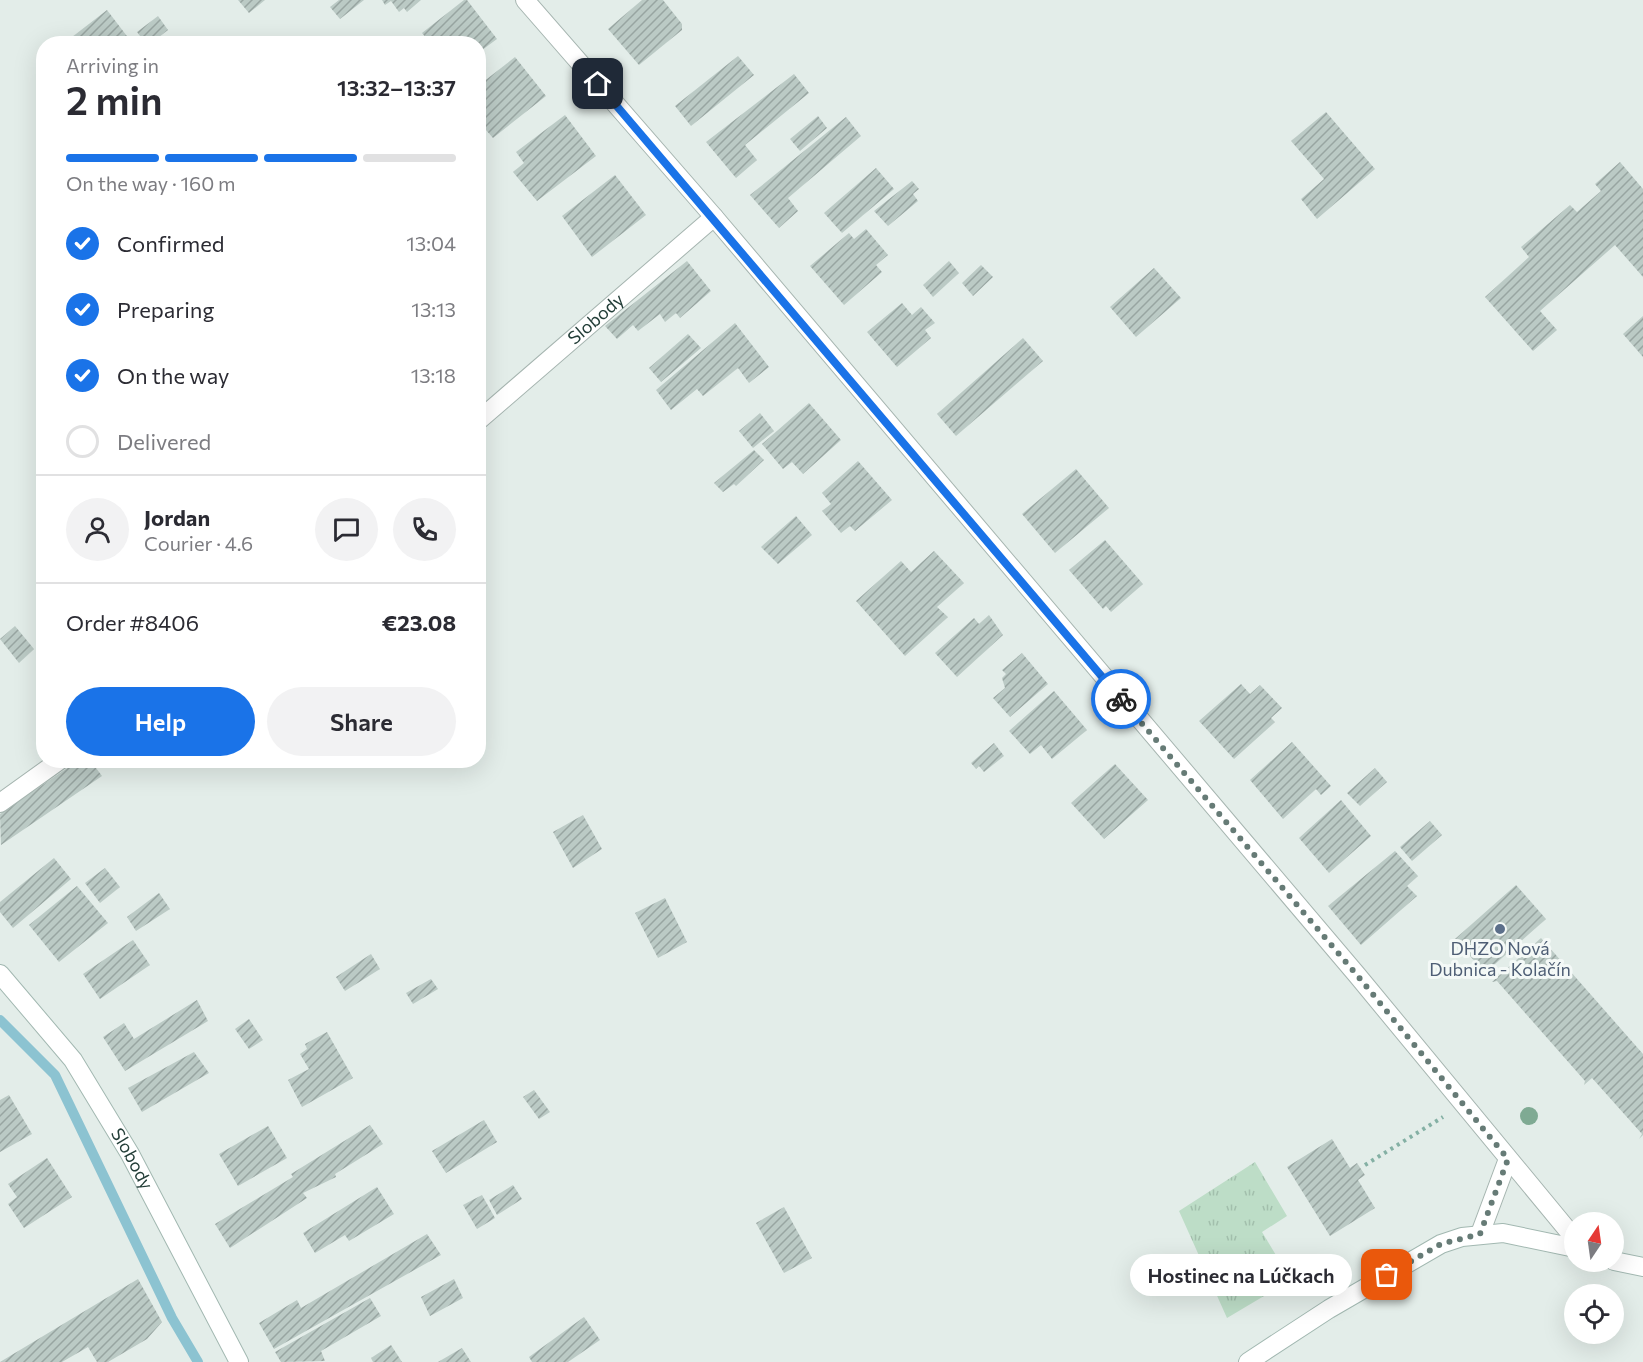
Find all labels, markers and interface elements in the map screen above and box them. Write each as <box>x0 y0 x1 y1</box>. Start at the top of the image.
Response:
text: Arriving in <box>66 53 159 77</box>
pin <box>572 58 623 109</box>
icon: home <box>581 67 614 100</box>
text: 13:32–13:37 <box>337 74 456 101</box>
text: 2 min <box>66 75 163 123</box>
text: On the way · 160 m <box>66 171 235 195</box>
icon: check <box>66 227 99 260</box>
text: Confirmed <box>117 230 224 257</box>
text: 13:04 <box>406 231 456 255</box>
street label: Slobody <box>563 288 628 348</box>
icon: check <box>66 293 99 326</box>
text: Preparing <box>117 296 214 323</box>
text: 13:13 <box>411 297 456 321</box>
icon: check <box>66 359 99 392</box>
text: On the way <box>117 362 229 389</box>
text: 13:18 <box>411 363 456 387</box>
text: Delivered <box>117 428 211 455</box>
button: person <box>66 498 129 561</box>
button: chat <box>315 498 378 561</box>
button: phone <box>393 498 456 561</box>
text: Jordan <box>144 504 210 531</box>
text: Courier · 4.6 <box>144 531 253 555</box>
text: Order #8406 <box>66 609 199 636</box>
text: €23.08 <box>382 609 456 636</box>
courier <box>1091 669 1151 729</box>
icon: bike <box>1105 683 1138 716</box>
button: Help <box>66 687 255 756</box>
button: Share <box>267 687 456 756</box>
marker: DHZO Nová Dubnica - Kolačín <box>1493 922 1507 936</box>
place label: DHZO Nová Dubnica - Kolačín <box>1429 937 1571 980</box>
street label: Slobody <box>107 1124 159 1193</box>
north arrow <box>1564 1212 1624 1272</box>
map controls <box>1564 1212 1624 1344</box>
pin <box>1361 1249 1412 1300</box>
callout: Hostinec na Lúčkach <box>1129 1254 1351 1296</box>
icon: bag <box>1370 1258 1403 1291</box>
text: Hostinec na Lúčkach <box>1148 1263 1335 1287</box>
button: locate <box>1564 1284 1624 1344</box>

